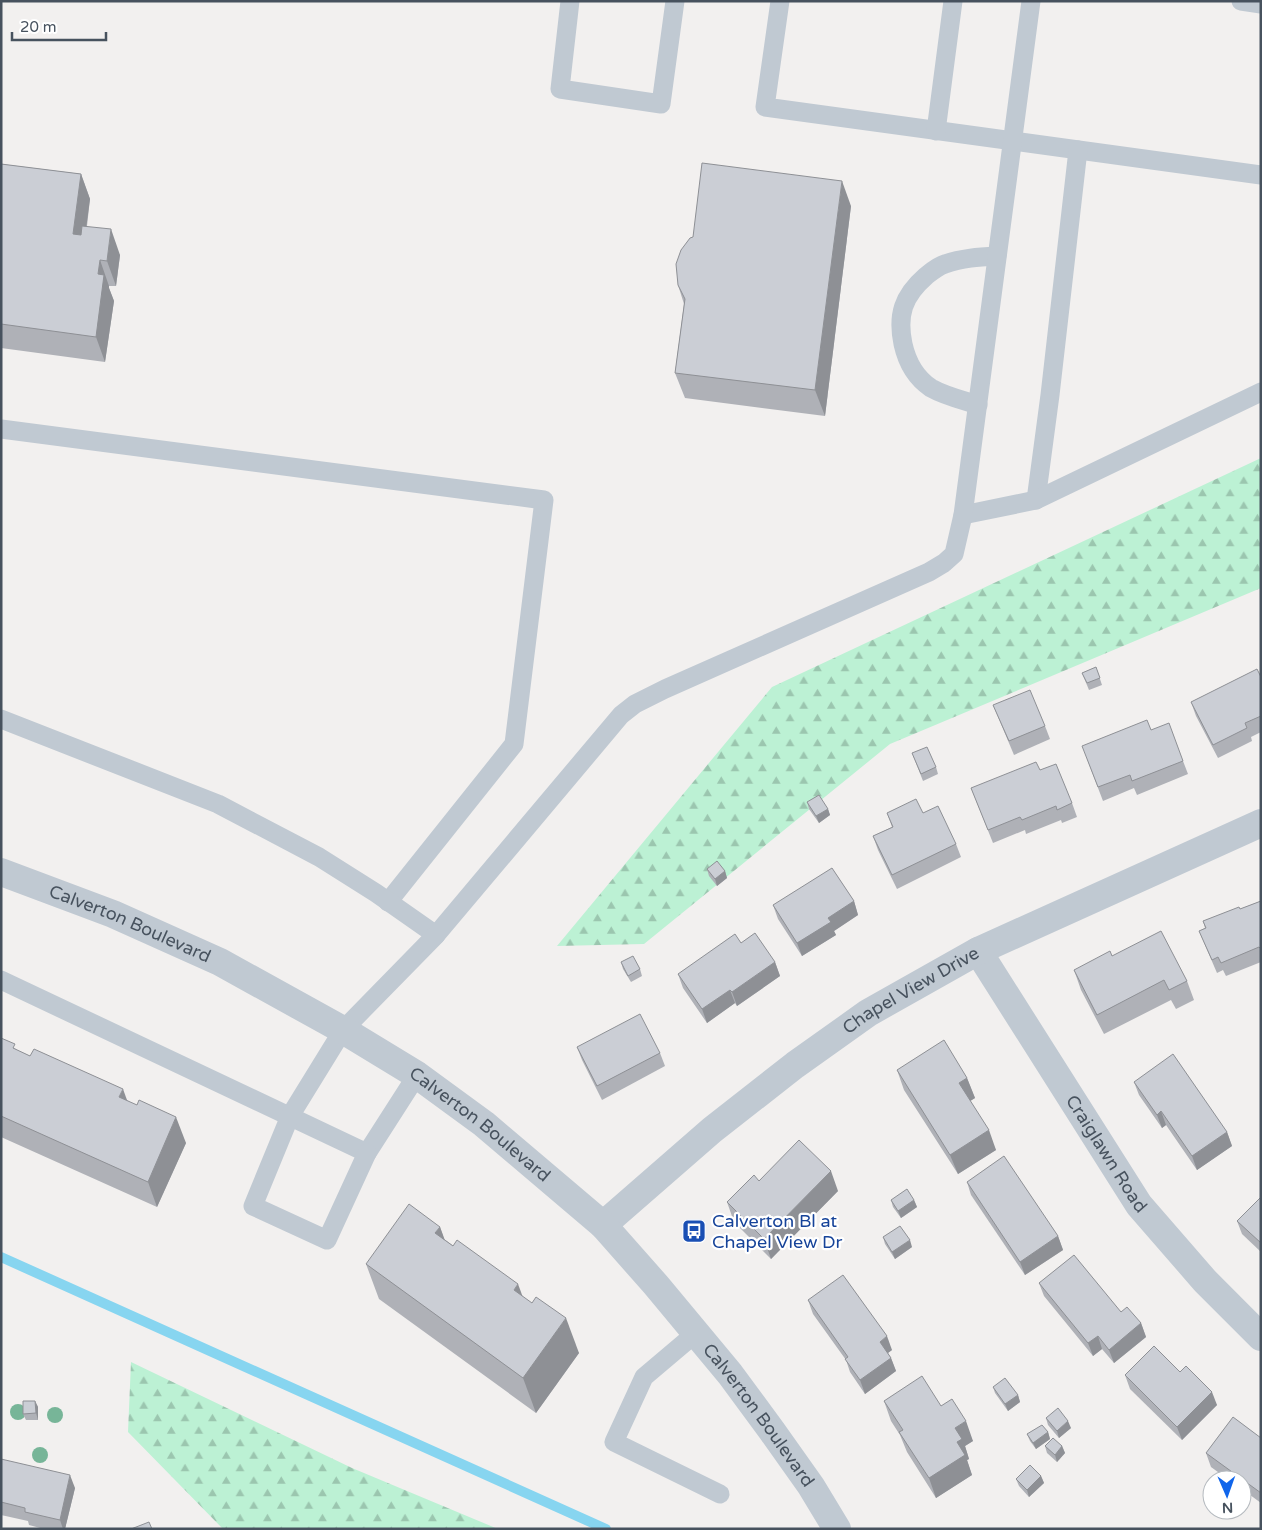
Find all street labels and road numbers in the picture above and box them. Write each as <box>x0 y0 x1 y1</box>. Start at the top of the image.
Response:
street label: Calverton Boulevard <box>46 880 214 967</box>
street label: Chapel View Drive <box>838 942 983 1039</box>
street label: Calverton Boulevard <box>405 1062 555 1187</box>
street label: Craiglawn Road <box>1061 1091 1152 1217</box>
street label: Calverton Boulevard <box>698 1339 819 1491</box>

